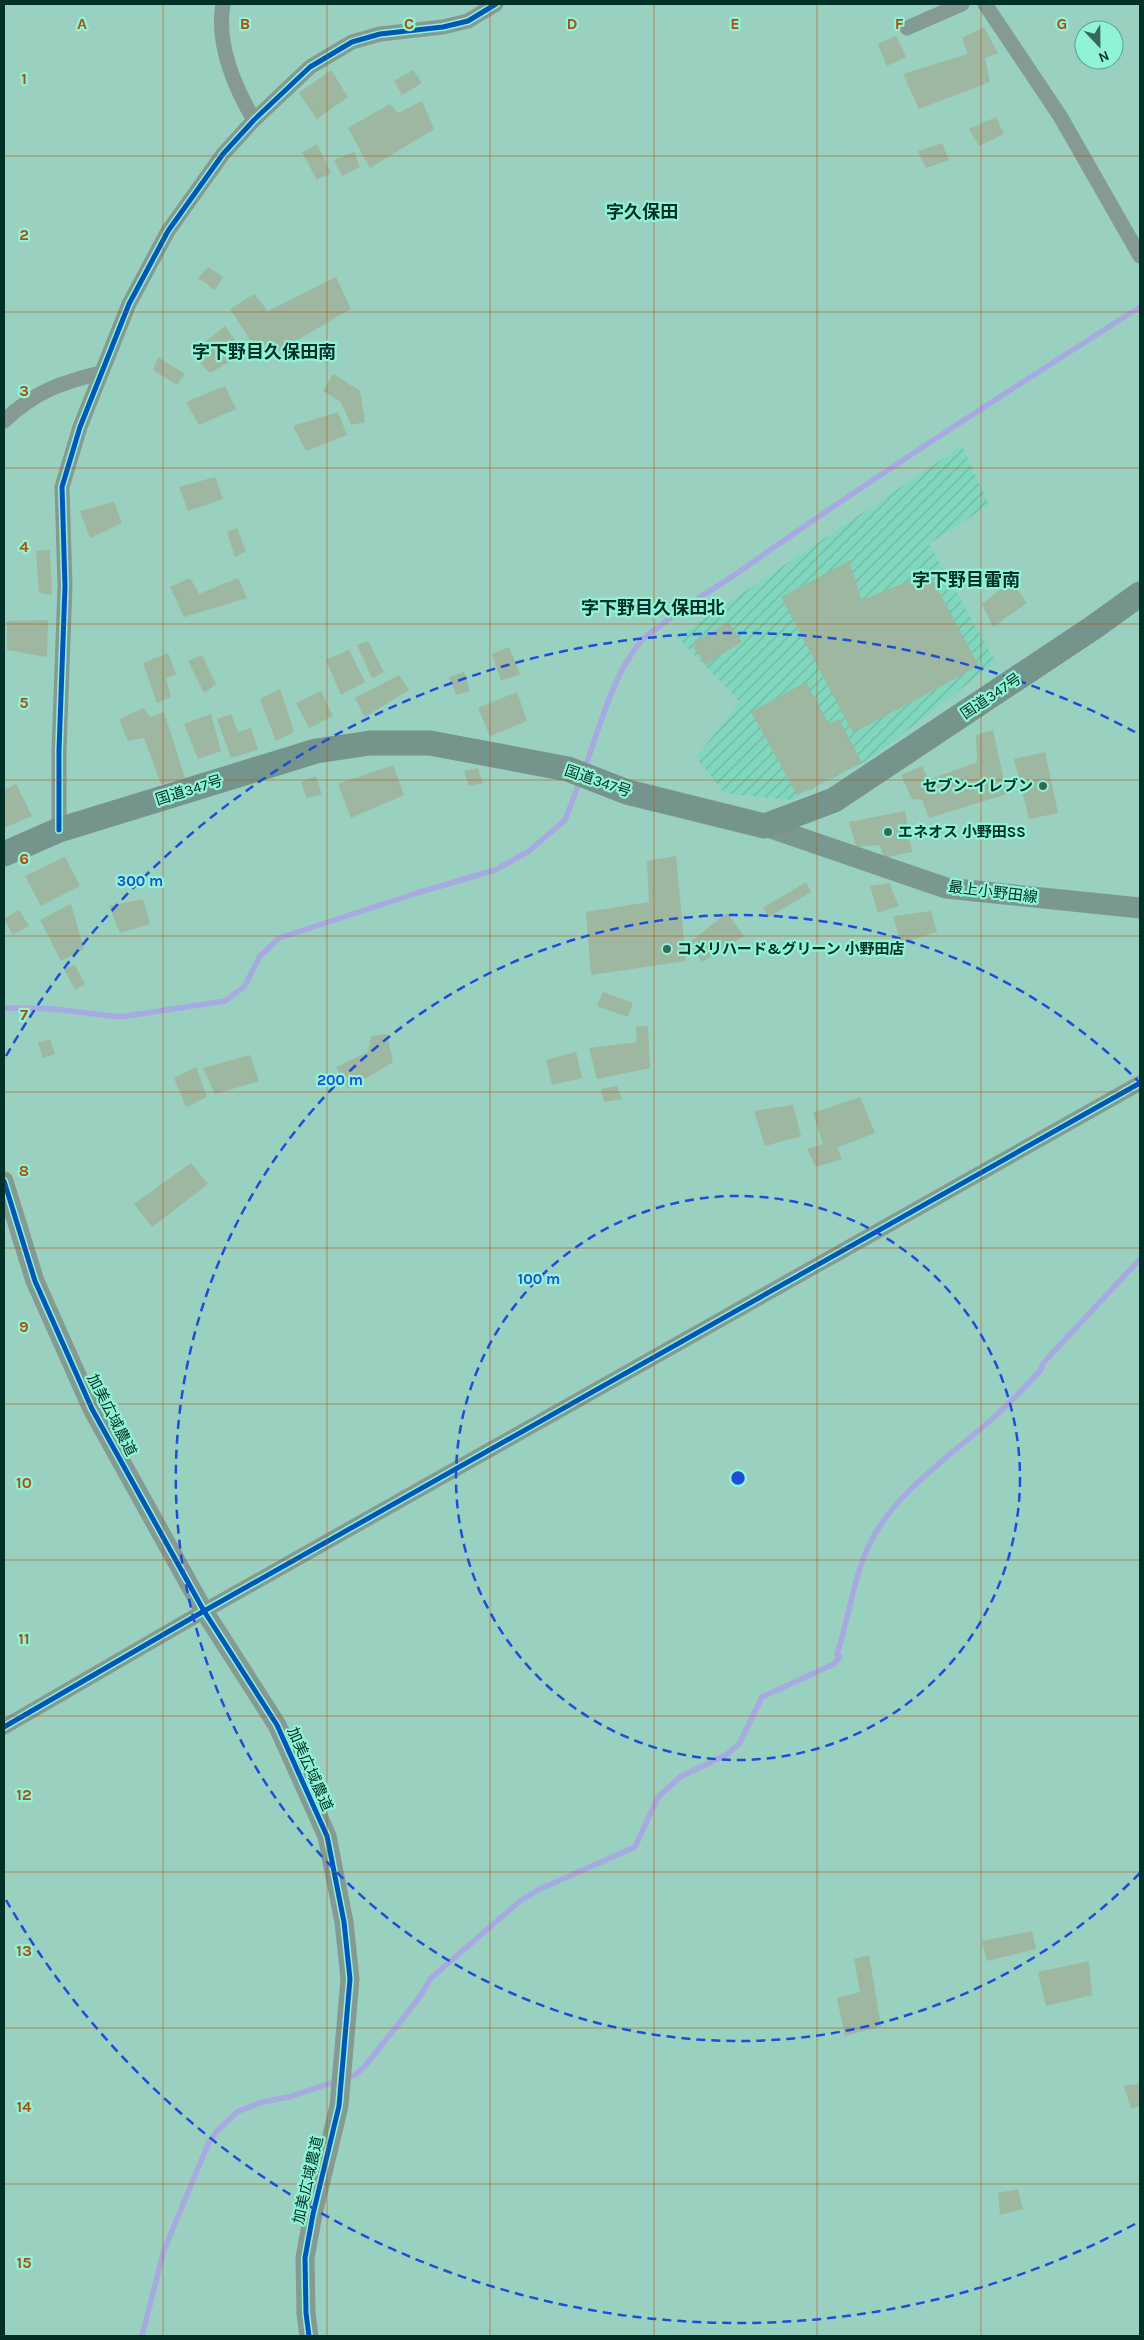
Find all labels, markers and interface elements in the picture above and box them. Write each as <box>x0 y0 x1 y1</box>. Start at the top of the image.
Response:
text: A <box>77 14 87 33</box>
text: B <box>240 14 250 33</box>
text: C <box>404 14 414 33</box>
text: D <box>567 14 578 33</box>
text: E <box>730 14 740 33</box>
text: F <box>895 14 904 33</box>
text: G <box>1057 14 1067 33</box>
north arrow <box>1074 20 1124 70</box>
text: N <box>1096 47 1112 66</box>
text: 1 <box>21 69 27 88</box>
district label: 字久保田 <box>606 201 678 223</box>
text: 2 <box>19 225 29 244</box>
district label: 字下野目久保田南 <box>192 341 336 363</box>
text: 3 <box>19 381 29 400</box>
text: 4 <box>19 537 29 556</box>
district label: 字下野目雷南 <box>912 569 1020 591</box>
district label: 字下野目久保田北 <box>581 597 725 619</box>
street label: 国道347号 <box>957 669 1025 723</box>
text: 5 <box>19 693 29 712</box>
street label: 国道347号 <box>562 761 634 801</box>
street label: 国道347号 <box>153 771 225 809</box>
place label: セブン-イレブン <box>922 777 1033 795</box>
marker: セブン-イレブン <box>1037 780 1049 792</box>
place label: エネオス 小野田SS <box>898 823 1026 841</box>
marker: エネオス 小野田SS <box>882 826 894 838</box>
text: 6 <box>19 849 29 868</box>
text: 300 m <box>117 872 163 890</box>
street label: 最上小野田線 <box>947 878 1039 906</box>
place label: コメリハード&グリーン 小野田店 <box>677 940 905 958</box>
marker: コメリハード&グリーン 小野田店 <box>661 943 673 955</box>
text: 7 <box>20 1005 28 1024</box>
text: 200 m <box>317 1071 363 1089</box>
text: 8 <box>19 1161 29 1180</box>
text: 100 m <box>518 1270 560 1288</box>
text: 9 <box>19 1317 29 1336</box>
street label: 加美広域農道 <box>84 1371 140 1459</box>
centre of rings <box>729 1469 747 1487</box>
text: 10 <box>16 1473 32 1492</box>
text: 11 <box>18 1629 30 1648</box>
street label: 加美広域農道 <box>283 1724 337 1814</box>
text: 12 <box>16 1785 32 1804</box>
text: 13 <box>16 1941 32 1960</box>
text: 14 <box>16 2097 32 2116</box>
street label: 加美広域農道 <box>289 2134 327 2226</box>
text: 15 <box>16 2253 32 2272</box>

